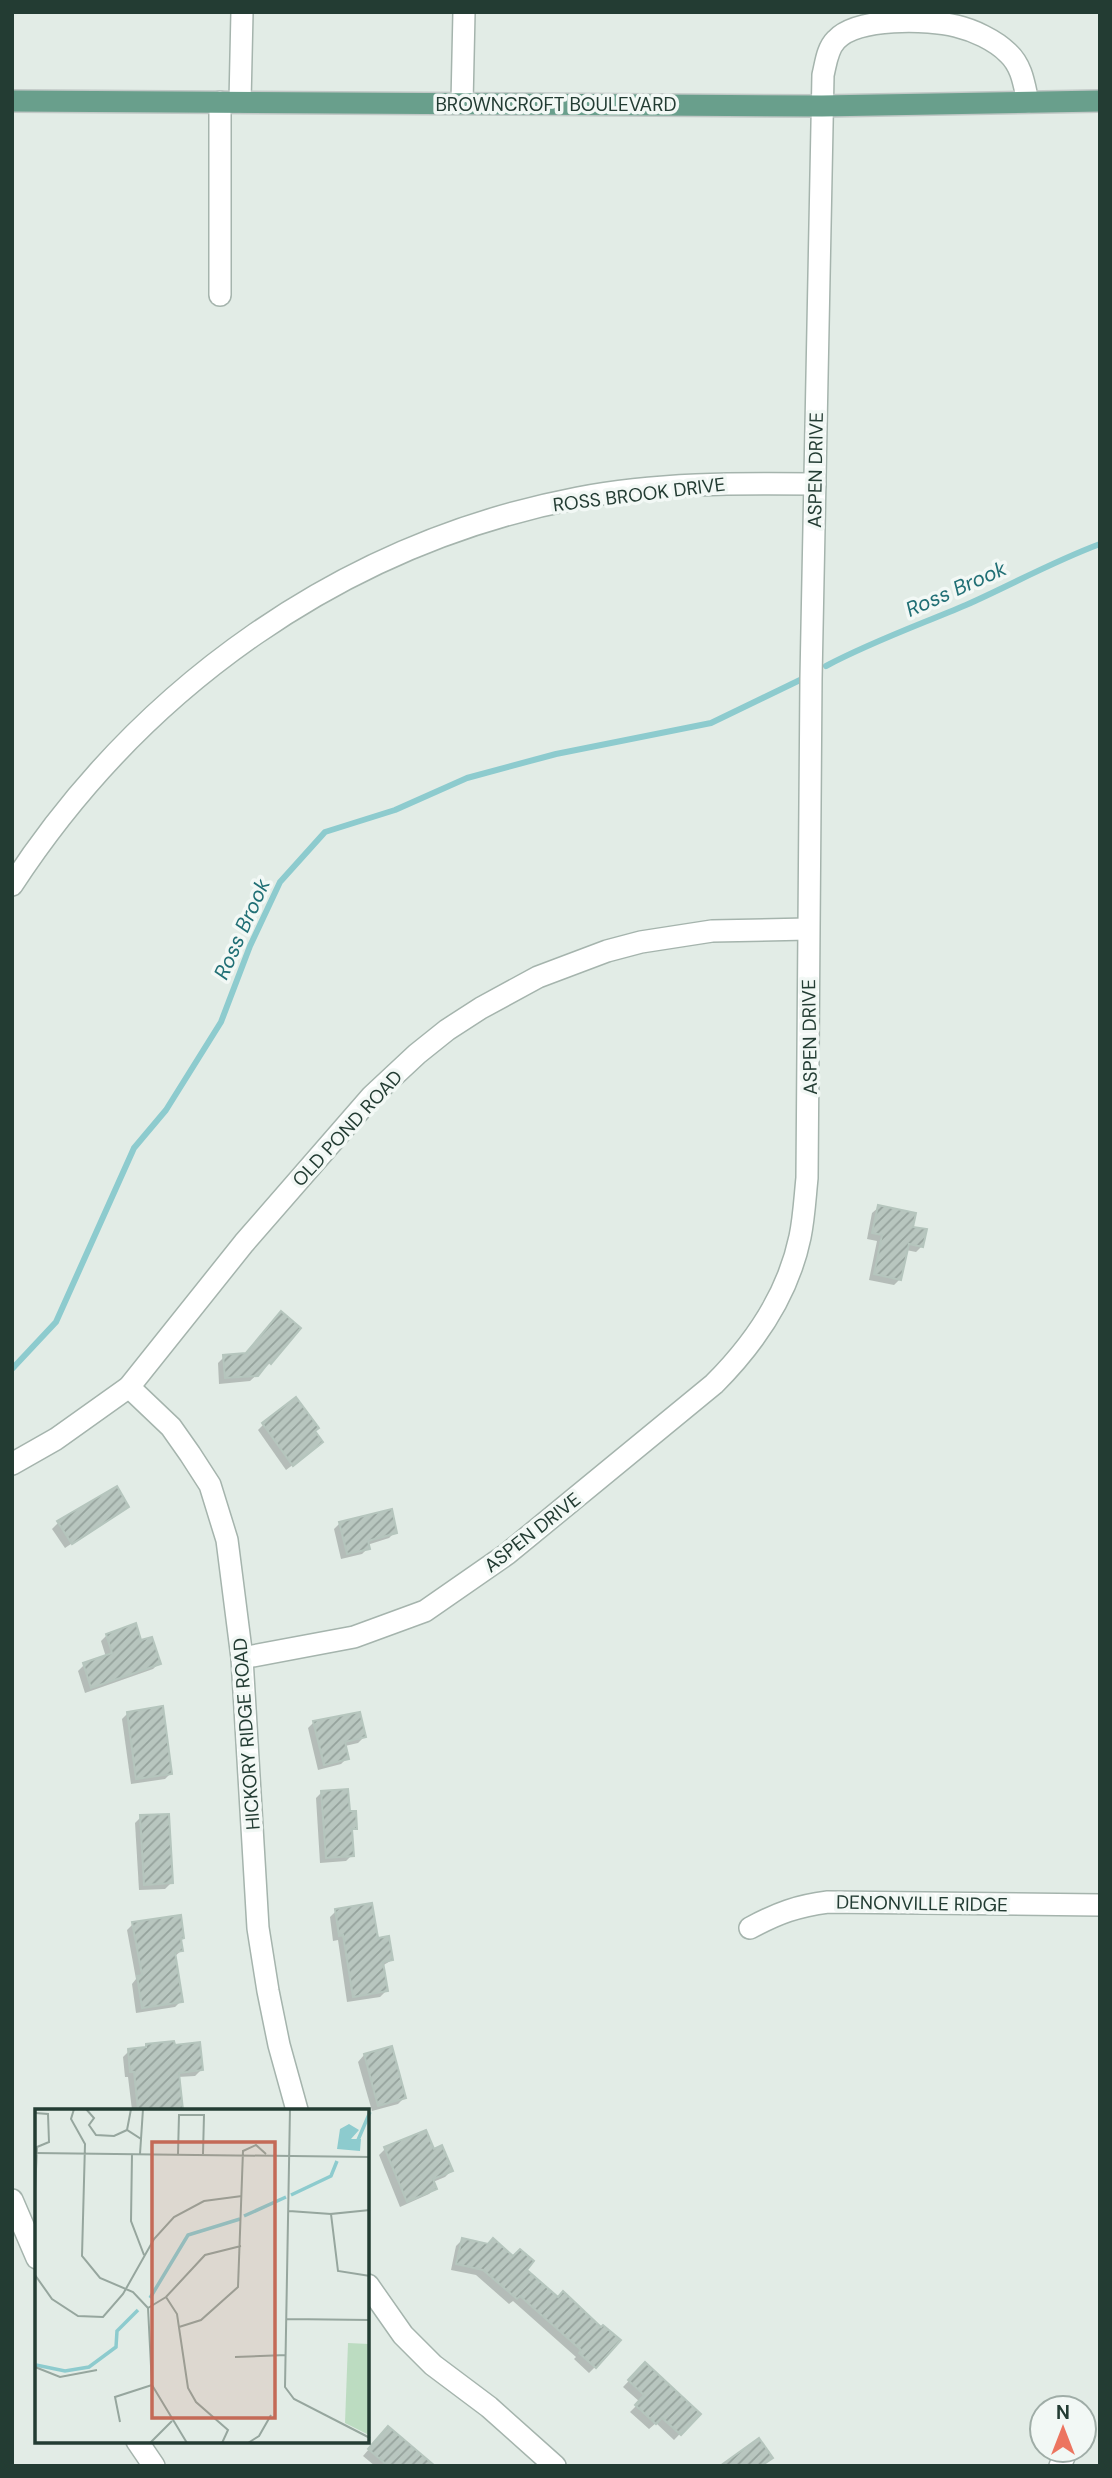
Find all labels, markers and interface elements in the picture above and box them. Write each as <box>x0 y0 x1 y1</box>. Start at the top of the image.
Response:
street label: BROWNCROFT BOULEVARD <box>435 92 677 117</box>
street label: ASPEN DRIVE <box>802 412 829 528</box>
street label: ROSS BROOK DRIVE <box>551 472 727 517</box>
water label: Ross Brook <box>901 554 1011 624</box>
water label: Ross Brook <box>207 874 277 984</box>
street label: ASPEN DRIVE <box>796 979 823 1095</box>
street label: OLD POND ROAD <box>287 1065 408 1192</box>
street label: ASPEN DRIVE <box>479 1487 586 1578</box>
street label: HICKORY RIDGE ROAD <box>227 1637 266 1831</box>
street label: DENONVILLE RIDGE <box>836 1890 1008 1917</box>
inset map <box>35 2109 369 2443</box>
north arrow <box>1028 2394 1098 2464</box>
text: N <box>1056 2400 1070 2425</box>

